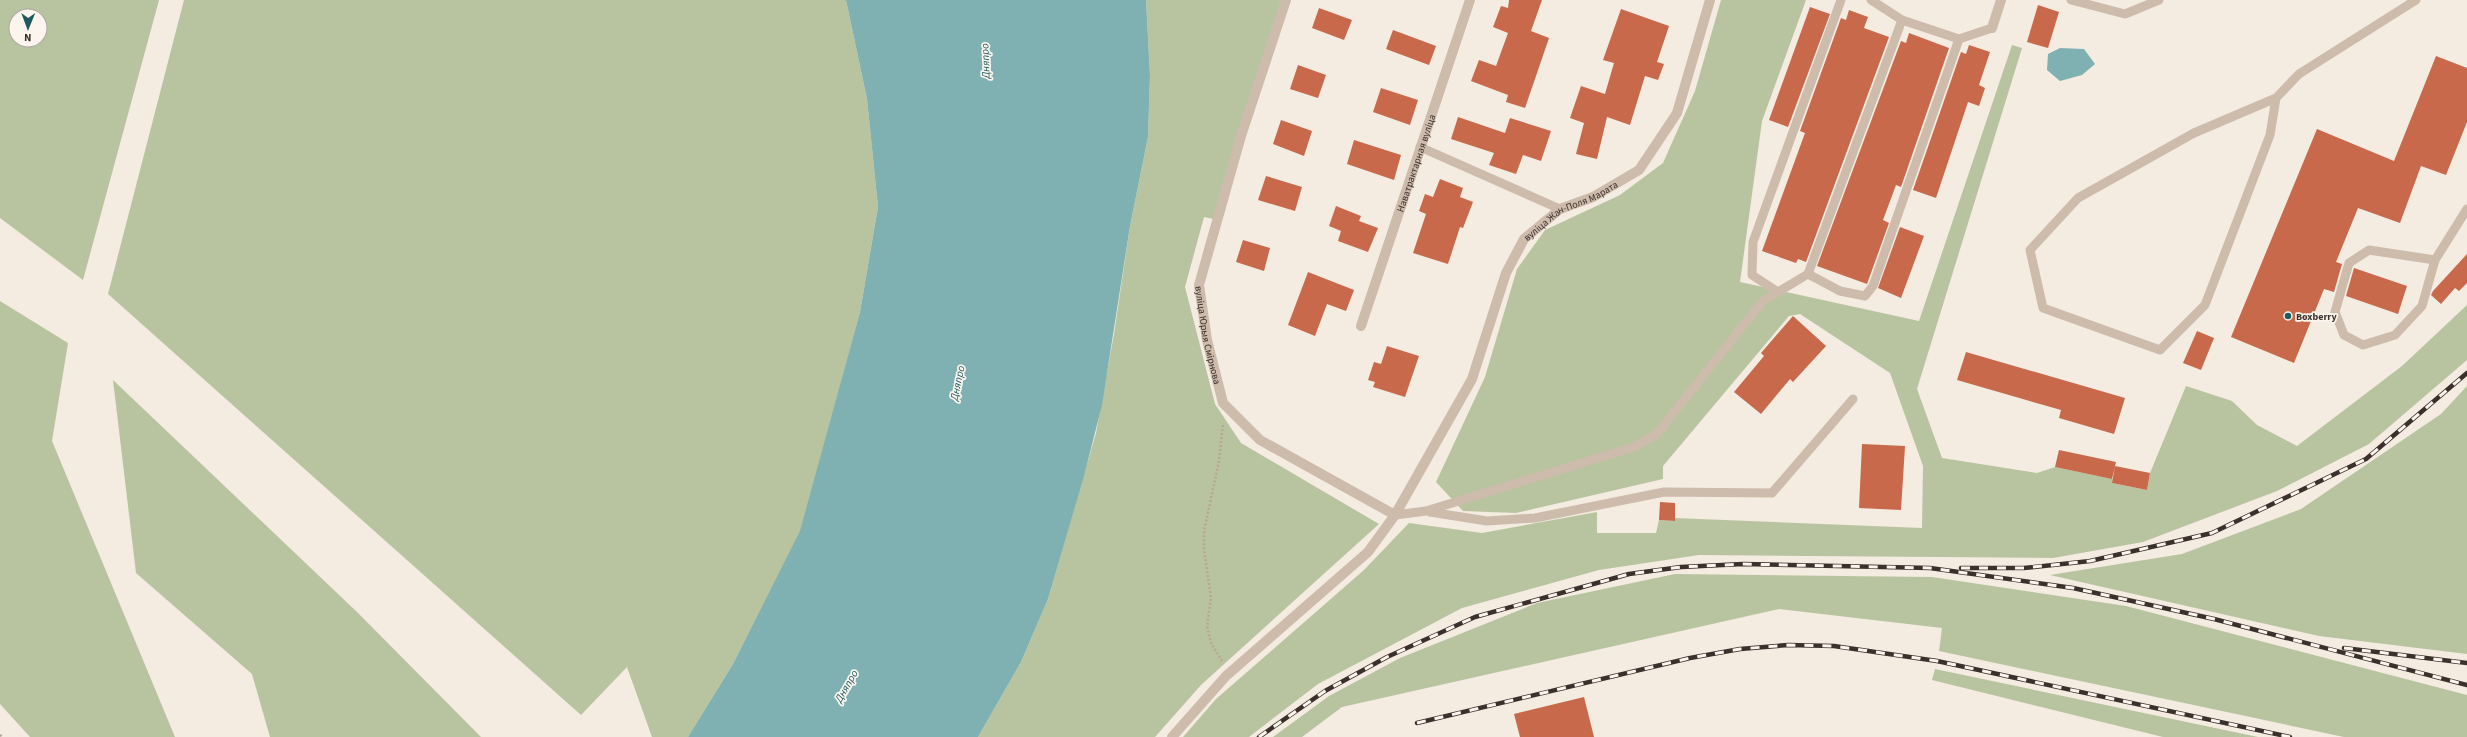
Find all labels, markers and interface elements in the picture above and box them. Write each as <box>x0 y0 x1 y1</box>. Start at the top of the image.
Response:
north arrow <box>8 8 48 48</box>
text: N <box>24 30 32 45</box>
water label: Дняпро <box>977 43 994 80</box>
street label: Наватрактарная вуліца <box>1394 112 1439 214</box>
street label: вуліца Жан-Поля Марата <box>1521 178 1621 245</box>
street label: вуліца Юрыя Смірнова <box>1191 285 1224 386</box>
place label: Boxberry <box>2296 310 2337 324</box>
marker: Boxberry <box>2283 311 2293 321</box>
water label: Дняпро <box>946 364 969 403</box>
water label: Дняпро <box>831 667 862 706</box>

